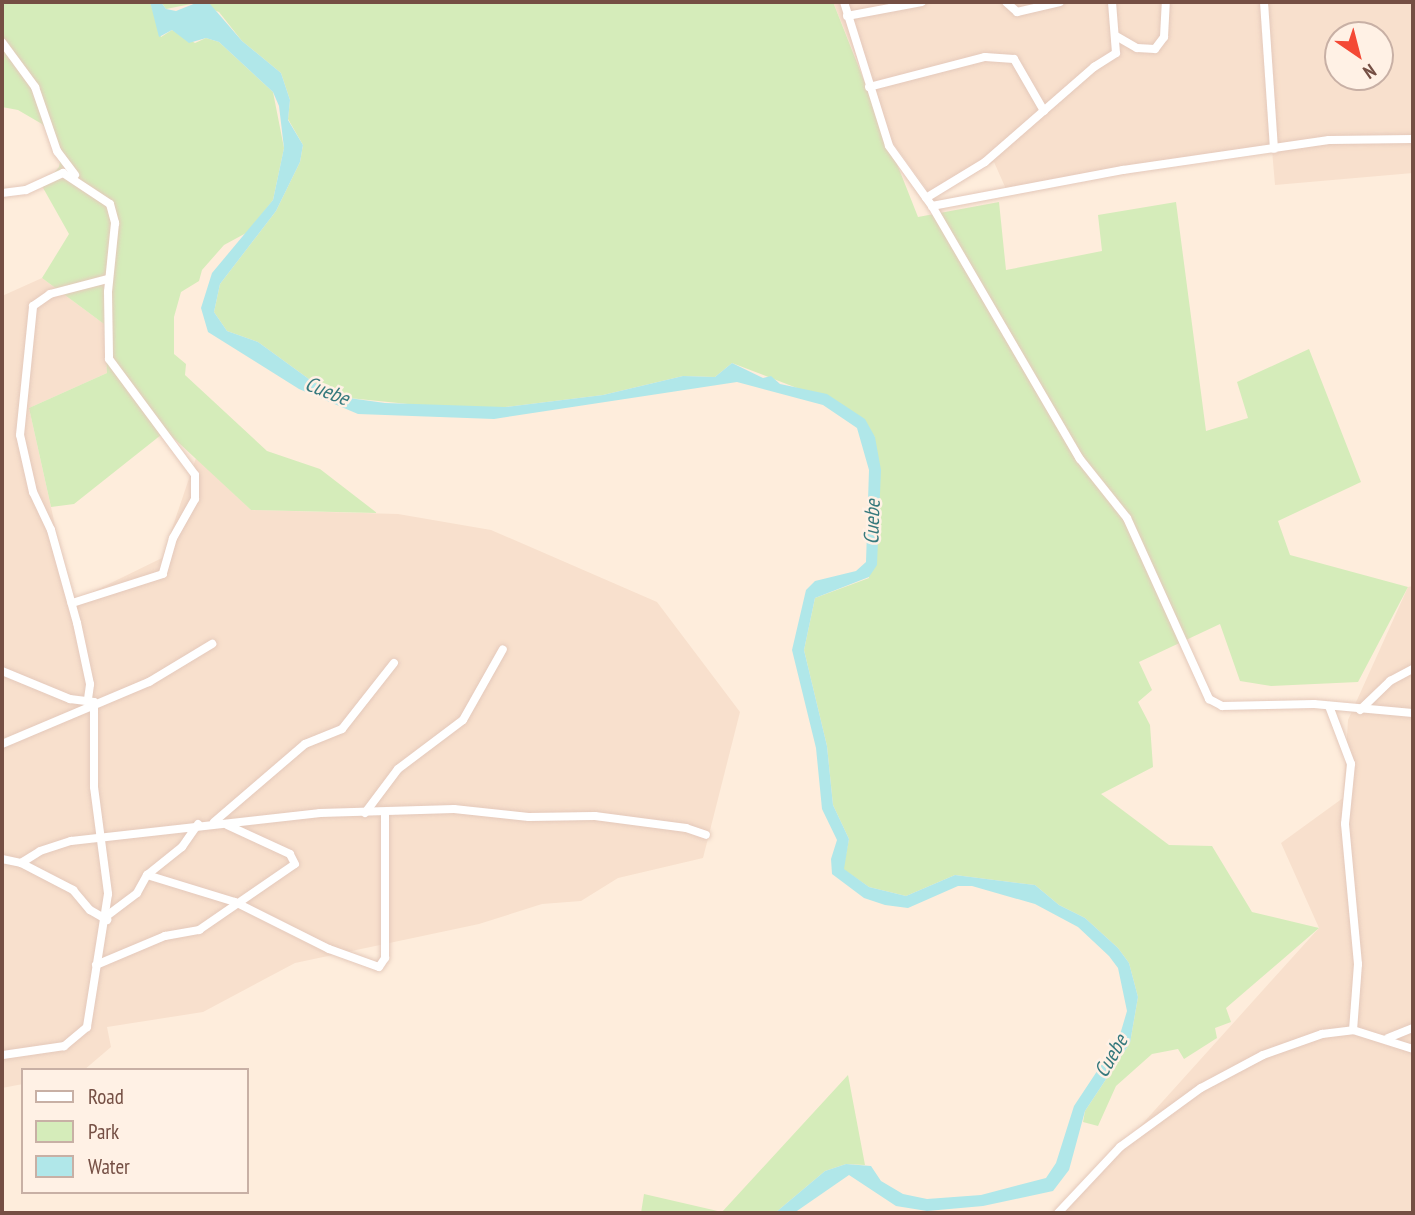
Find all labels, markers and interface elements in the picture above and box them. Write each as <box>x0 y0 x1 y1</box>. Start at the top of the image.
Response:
north arrow <box>1324 21 1394 91</box>
text: N <box>1359 59 1381 84</box>
water label: Cuebe <box>301 371 353 411</box>
water label: Cuebe <box>859 499 885 545</box>
water label: Cuebe <box>1089 1030 1133 1082</box>
legend <box>21 1068 248 1194</box>
text: Road <box>88 1083 124 1110</box>
text: Park <box>88 1118 119 1145</box>
text: Water <box>88 1153 130 1180</box>

